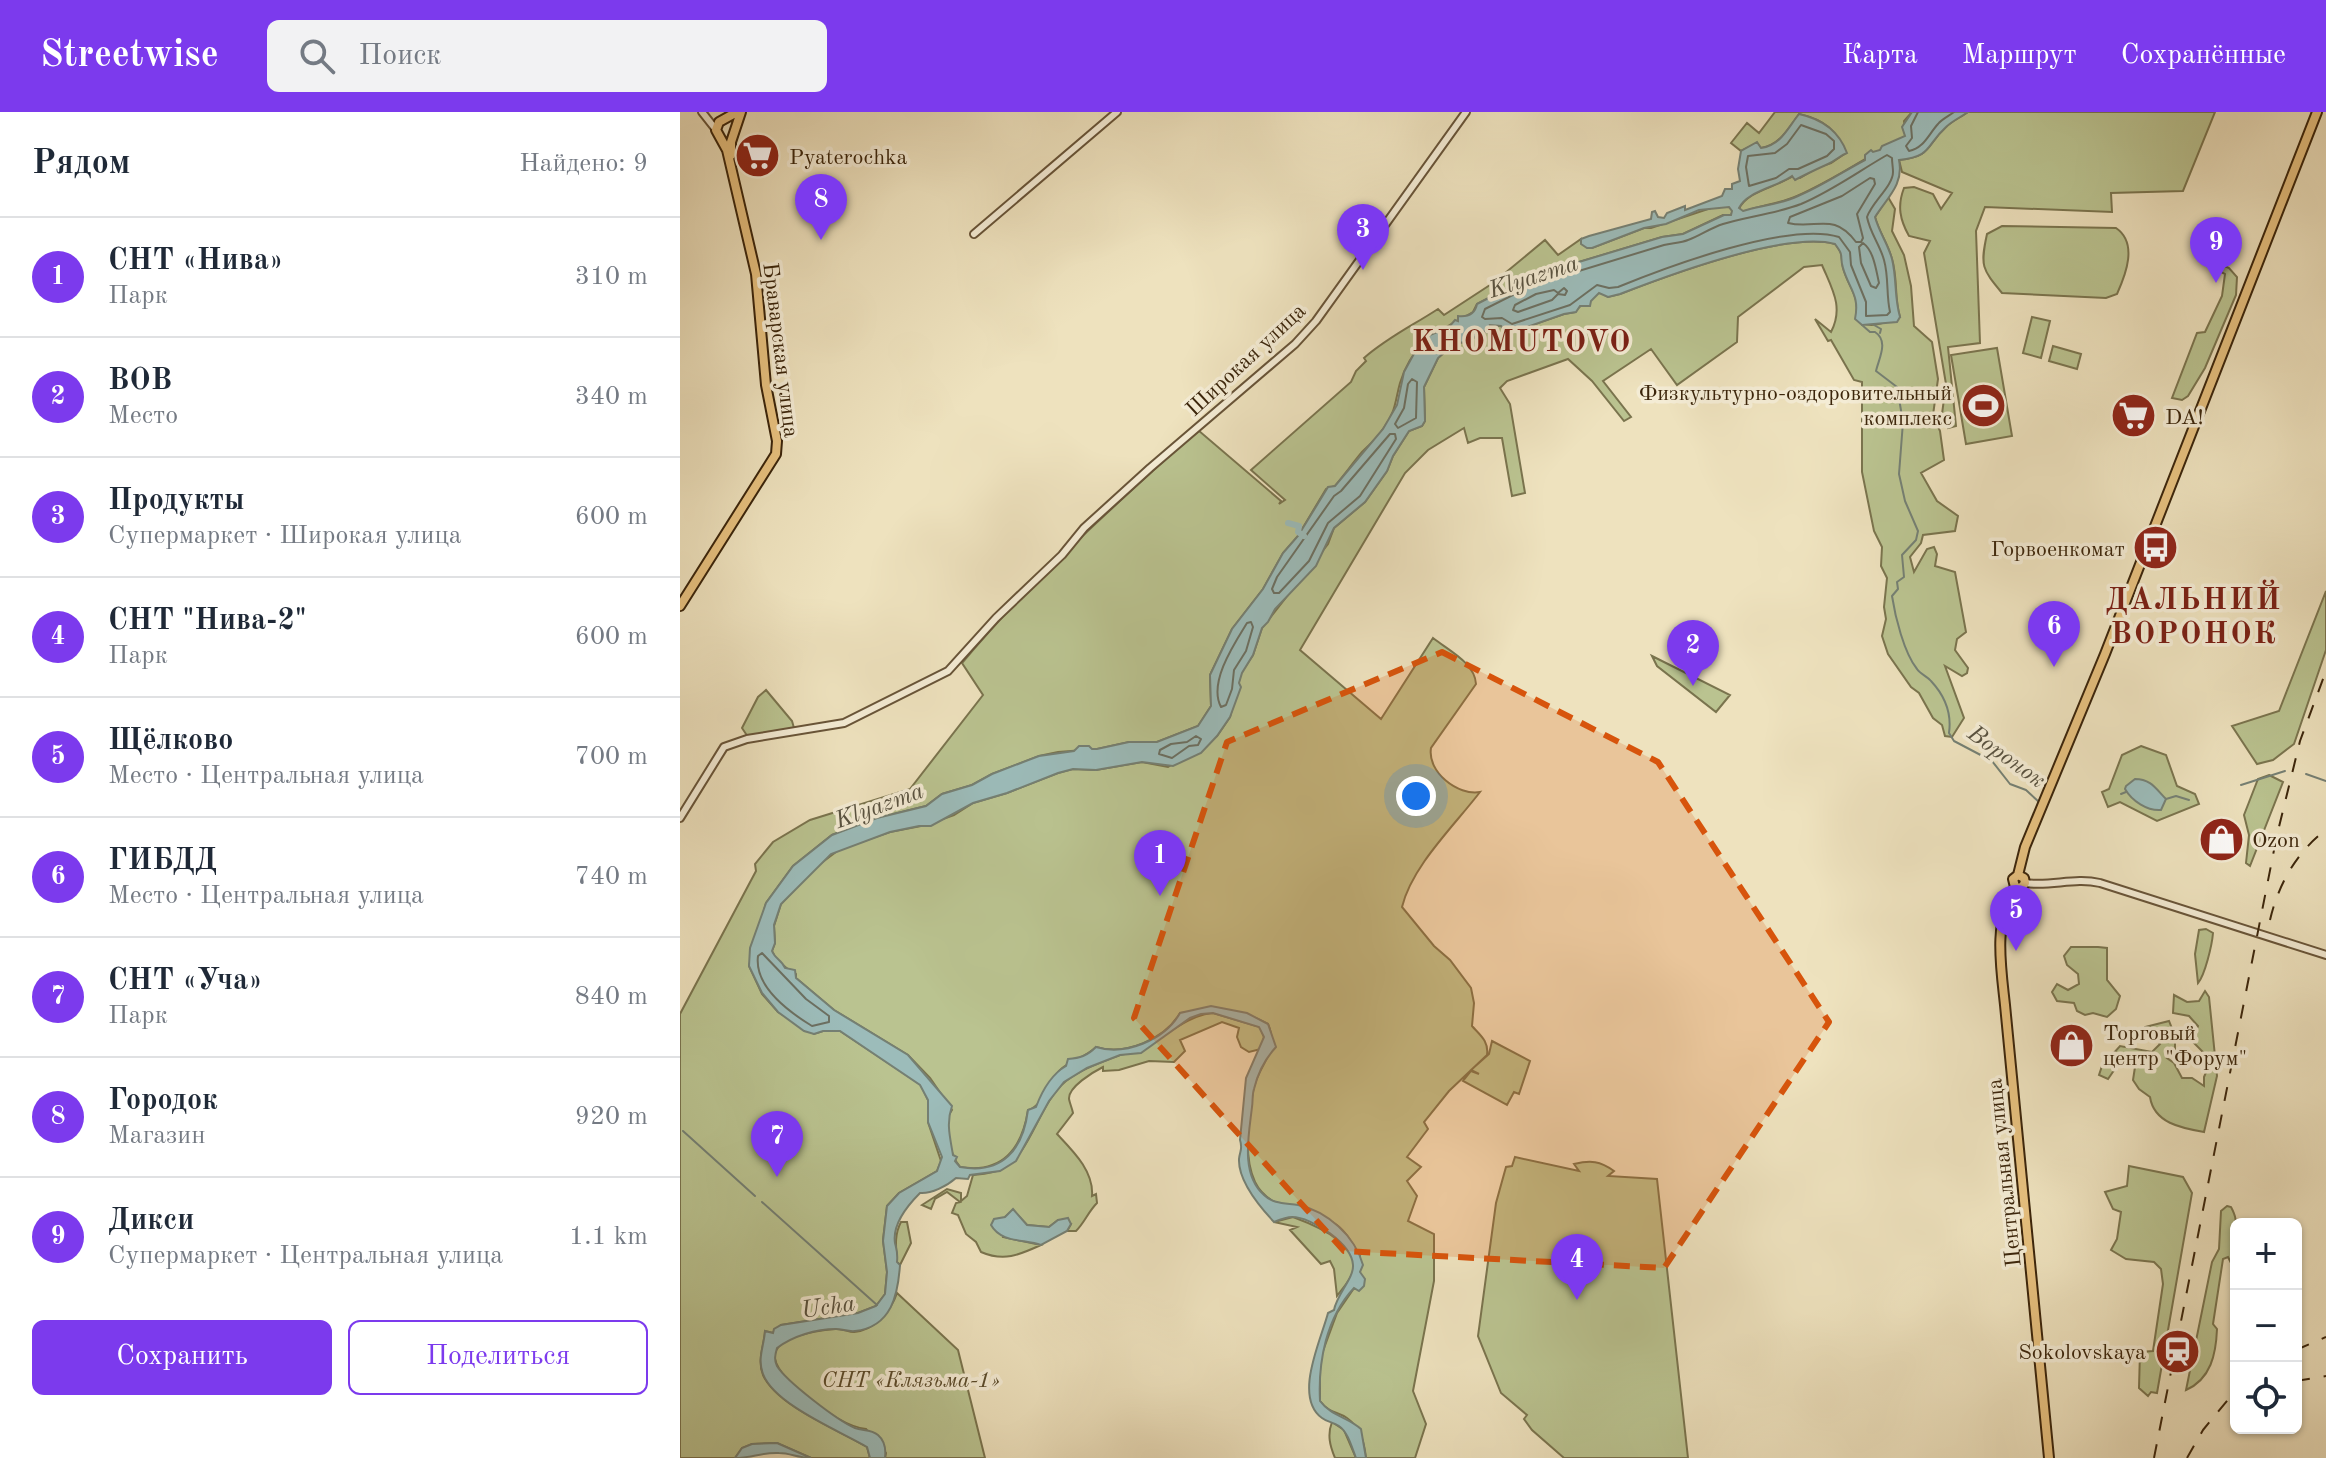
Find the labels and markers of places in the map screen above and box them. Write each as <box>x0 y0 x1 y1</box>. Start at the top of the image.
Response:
supermarket icon: Pyaterochka <box>734 132 782 180</box>
place label: Pyaterochka <box>789 147 908 169</box>
pin: 8 <box>795 174 847 240</box>
pin: 3 <box>1337 204 1389 270</box>
pin: 9 <box>2190 217 2242 283</box>
sports icon: Физкультурно-оздоровительный комплекс <box>1959 381 2007 429</box>
place label: Физкультурно-оздоровительный комплекс <box>1639 383 1952 430</box>
supermarket icon: DA! <box>2110 392 2158 440</box>
place label: DA! <box>2165 407 2204 429</box>
bus stop icon: Горвоенкомат <box>2132 524 2180 572</box>
place label: Горвоенкомат <box>1990 539 2125 561</box>
pin: 6 <box>2028 601 2080 667</box>
pin: 2 <box>1667 620 1719 686</box>
shop icon: Ozon <box>2197 815 2245 863</box>
pin: 1 <box>1134 830 1186 896</box>
place label: Ozon <box>2252 830 2300 852</box>
pin: 5 <box>1990 885 2042 951</box>
shop icon: Торговый центр "Форум" <box>2048 1021 2096 1069</box>
place label: Торговый центр "Форум" <box>2103 1023 2247 1070</box>
pin: 7 <box>751 1111 803 1177</box>
pin: 4 <box>1551 1234 1603 1300</box>
station icon: Sokolovskaya <box>2153 1327 2201 1375</box>
place label: Sokolovskaya <box>2018 1342 2146 1364</box>

